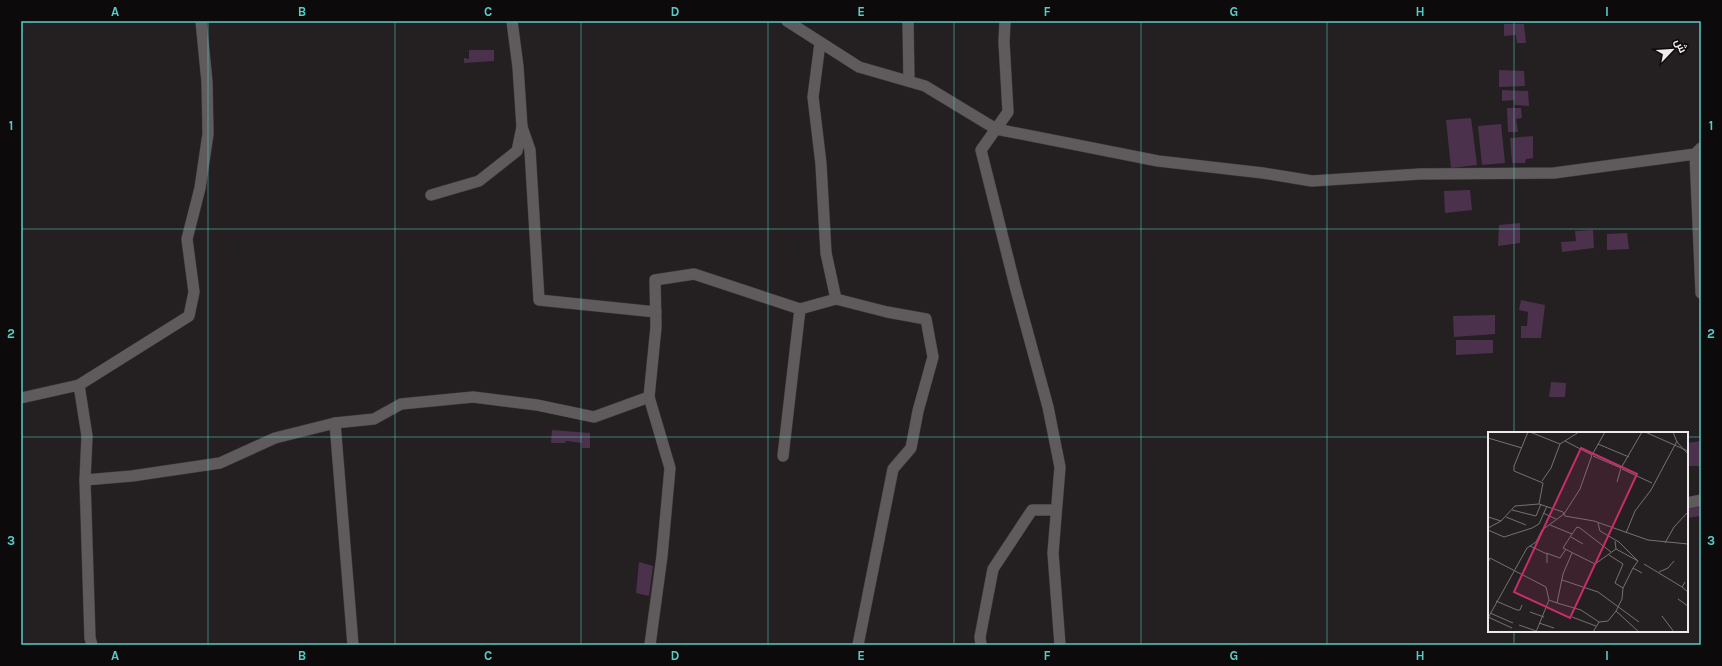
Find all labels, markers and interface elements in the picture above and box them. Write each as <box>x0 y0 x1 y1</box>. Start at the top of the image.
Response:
text: A <box>111 4 119 19</box>
text: B <box>298 4 306 19</box>
text: C <box>484 4 492 19</box>
text: D <box>671 4 680 19</box>
text: E <box>857 4 865 19</box>
text: F <box>1043 4 1051 19</box>
text: G <box>1230 4 1238 19</box>
text: H <box>1415 4 1425 19</box>
text: I <box>1605 4 1609 19</box>
north arrow <box>1652 30 1692 70</box>
text: ش <box>1672 37 1689 55</box>
text: 1 <box>9 118 13 133</box>
text: 1 <box>1709 118 1713 133</box>
text: 2 <box>7 326 15 341</box>
text: 2 <box>1707 326 1715 341</box>
inset map <box>1488 432 1688 632</box>
text: 3 <box>7 533 15 548</box>
text: 3 <box>1707 533 1715 548</box>
text: A <box>111 648 119 663</box>
text: B <box>298 648 306 663</box>
text: C <box>484 648 492 663</box>
text: D <box>671 648 680 663</box>
text: E <box>857 648 865 663</box>
text: F <box>1043 648 1051 663</box>
text: G <box>1230 648 1238 663</box>
text: H <box>1415 648 1425 663</box>
text: I <box>1605 648 1609 663</box>

